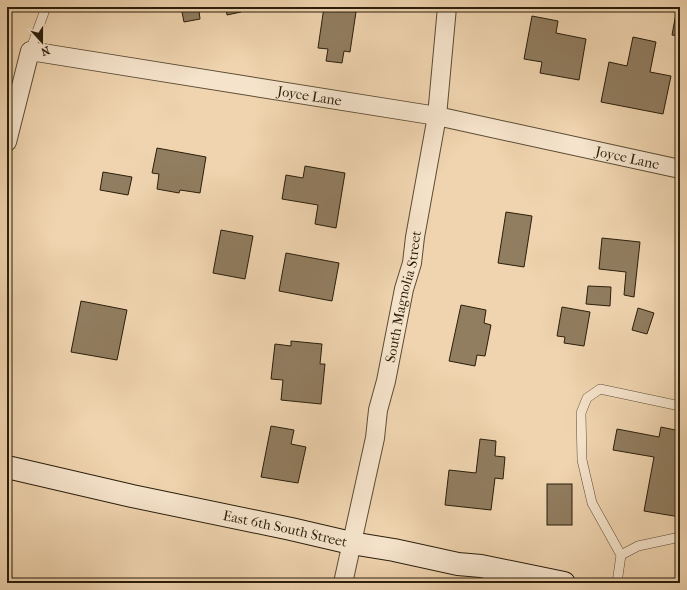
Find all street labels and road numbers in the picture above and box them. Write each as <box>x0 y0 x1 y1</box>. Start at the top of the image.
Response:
street label: Joyce Lane <box>275 82 343 109</box>
street label: Joyce Lane <box>593 142 661 173</box>
street label: South Magnolia Street <box>381 229 425 364</box>
street label: East 6th South Street <box>222 507 349 550</box>

